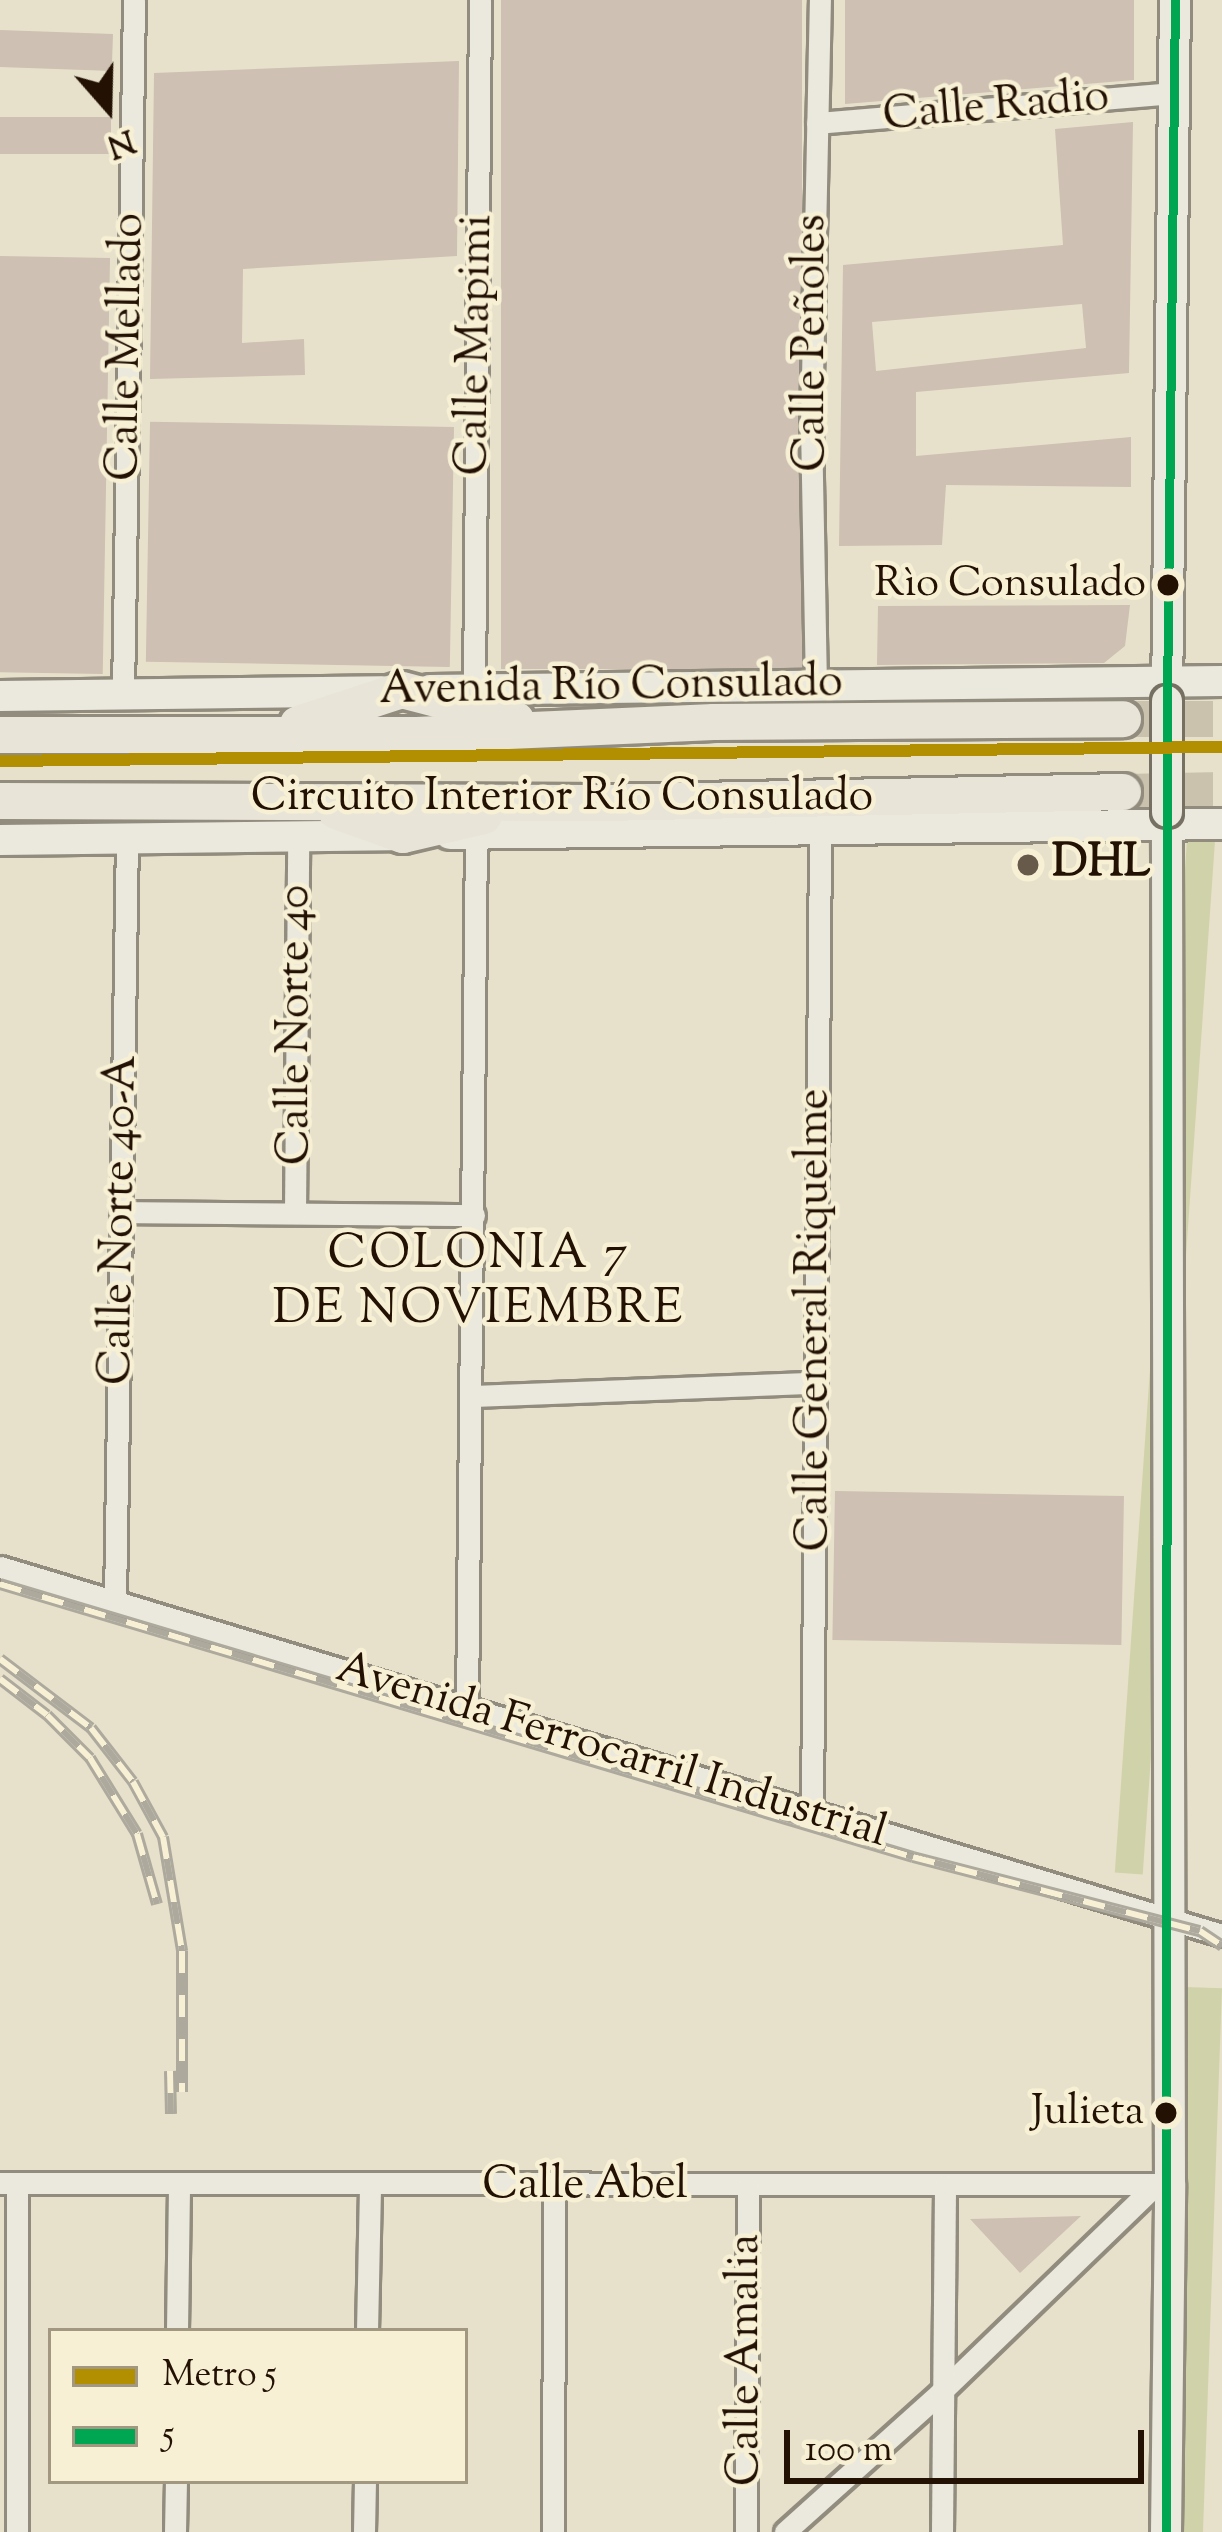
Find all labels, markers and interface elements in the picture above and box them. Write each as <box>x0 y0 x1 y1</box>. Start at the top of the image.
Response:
north arrow <box>48 48 168 168</box>
street label: Calle Radio <box>881 71 1111 145</box>
text: N <box>100 115 141 169</box>
street label: Calle Mellado <box>99 213 157 481</box>
street label: Calle Mapimi <box>448 214 506 476</box>
street label: Calle Peñoles <box>786 214 840 472</box>
place label: Rìo Consulado <box>874 560 1146 610</box>
marker: Rìo Consulado <box>1157 574 1179 596</box>
street label: Avenida Río Consulado <box>379 657 843 719</box>
street label: Circuito Interior Río Consulado <box>251 772 873 826</box>
place label: DHL <box>1052 838 1150 892</box>
marker: DHL <box>1015 852 1041 878</box>
street label: Calle Norte 40 <box>270 885 324 1165</box>
street label: Calle Norte 40-A <box>91 1055 151 1385</box>
street label: Calle General Riquelme <box>789 1089 843 1551</box>
district label: COLONIA 7 DE NOVIEMBRE <box>273 1226 685 1339</box>
street label: Avenida Ferrocarril Industrial <box>329 1642 893 1862</box>
place label: Julieta <box>1031 2088 1144 2138</box>
marker: Julieta <box>1155 2102 1177 2124</box>
street label: Calle Abel <box>482 2160 688 2214</box>
street label: Calle Amalia <box>720 2234 774 2486</box>
legend <box>48 2328 468 2484</box>
text: Metro 5 <box>162 2350 277 2402</box>
scale bar <box>790 2406 1150 2480</box>
text: 5 <box>162 2410 174 2462</box>
text: 100 m <box>805 2425 892 2477</box>

